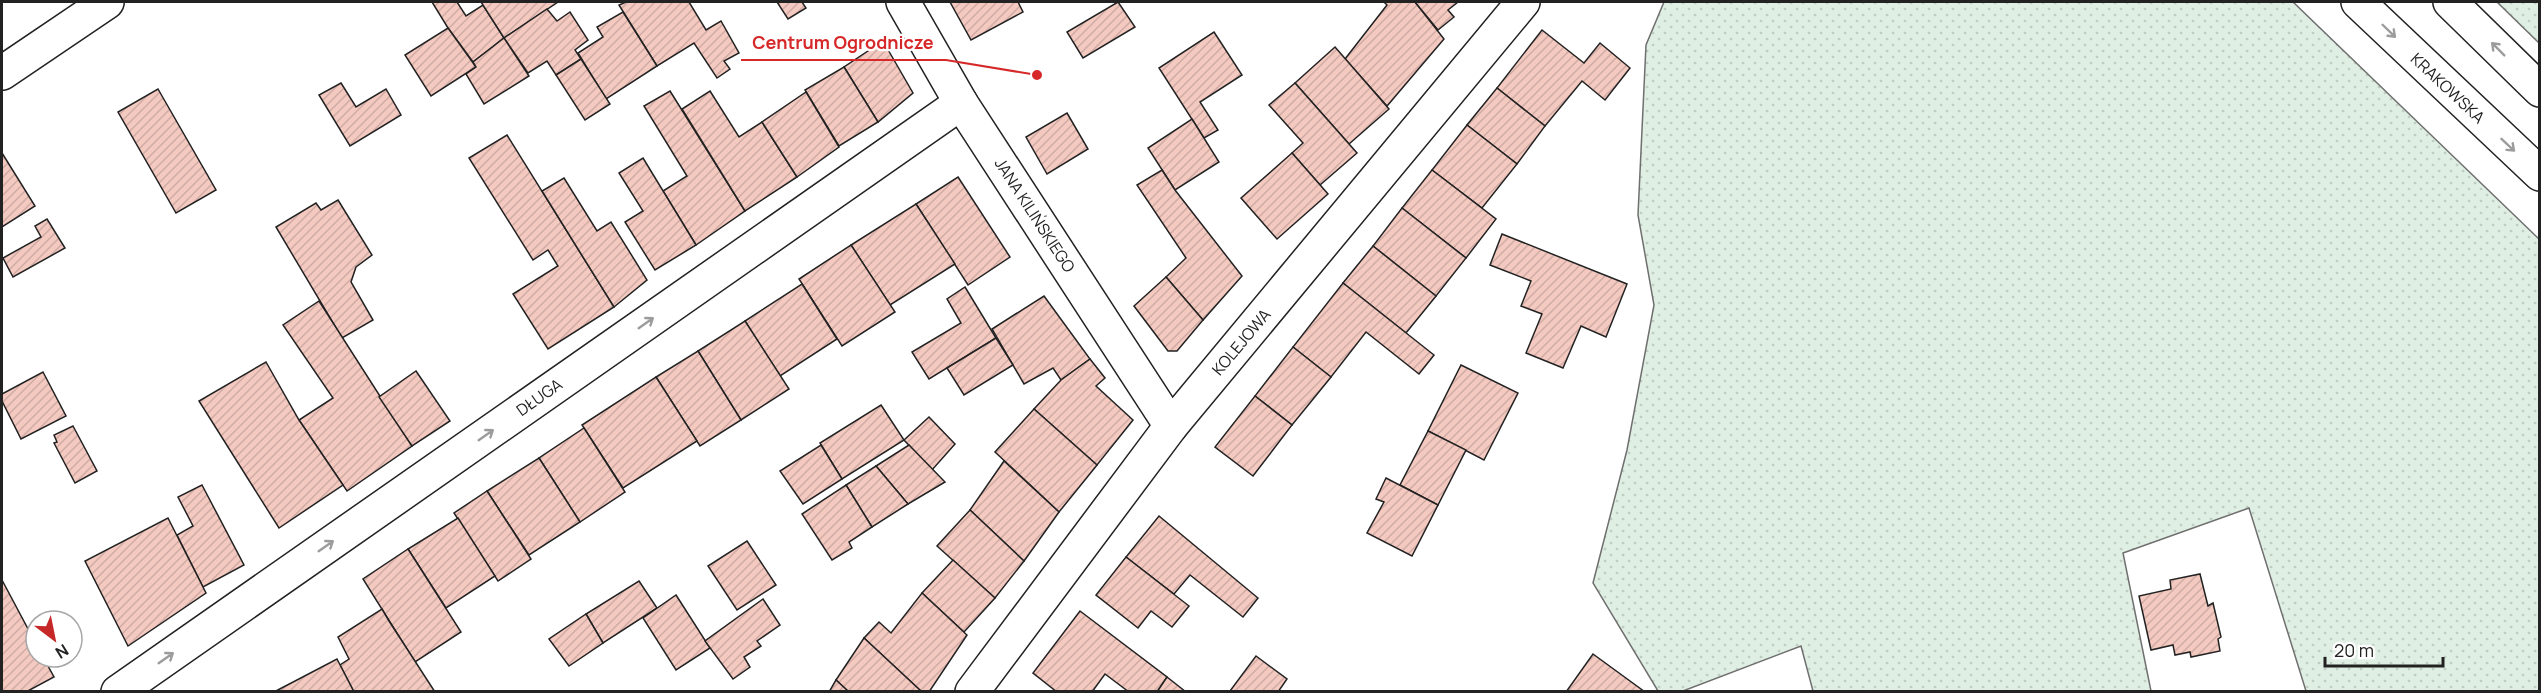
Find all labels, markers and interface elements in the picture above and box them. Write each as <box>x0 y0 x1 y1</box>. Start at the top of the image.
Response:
callout: Centrum Ogrodnicze <box>741 24 946 60</box>
one-way arrow <box>2381 24 2396 38</box>
text: Centrum Ogrodnicze <box>752 30 934 54</box>
one-way arrow <box>2491 42 2506 57</box>
street label: KRAKOWSKA <box>2406 48 2490 128</box>
one-way arrow <box>2501 137 2516 152</box>
street label: JANA KILIŃSKIEGO <box>990 154 1080 277</box>
street label: KOLEJOWA <box>1207 304 1275 380</box>
one-way arrow <box>637 317 653 329</box>
street label: DŁUGA <box>512 373 566 421</box>
one-way arrow <box>477 429 493 441</box>
one-way arrow <box>317 540 334 552</box>
north arrow <box>24 609 84 669</box>
scale bar <box>2325 630 2444 668</box>
text: 20 m <box>2334 638 2374 662</box>
text: N <box>51 639 73 664</box>
one-way arrow <box>157 652 174 664</box>

